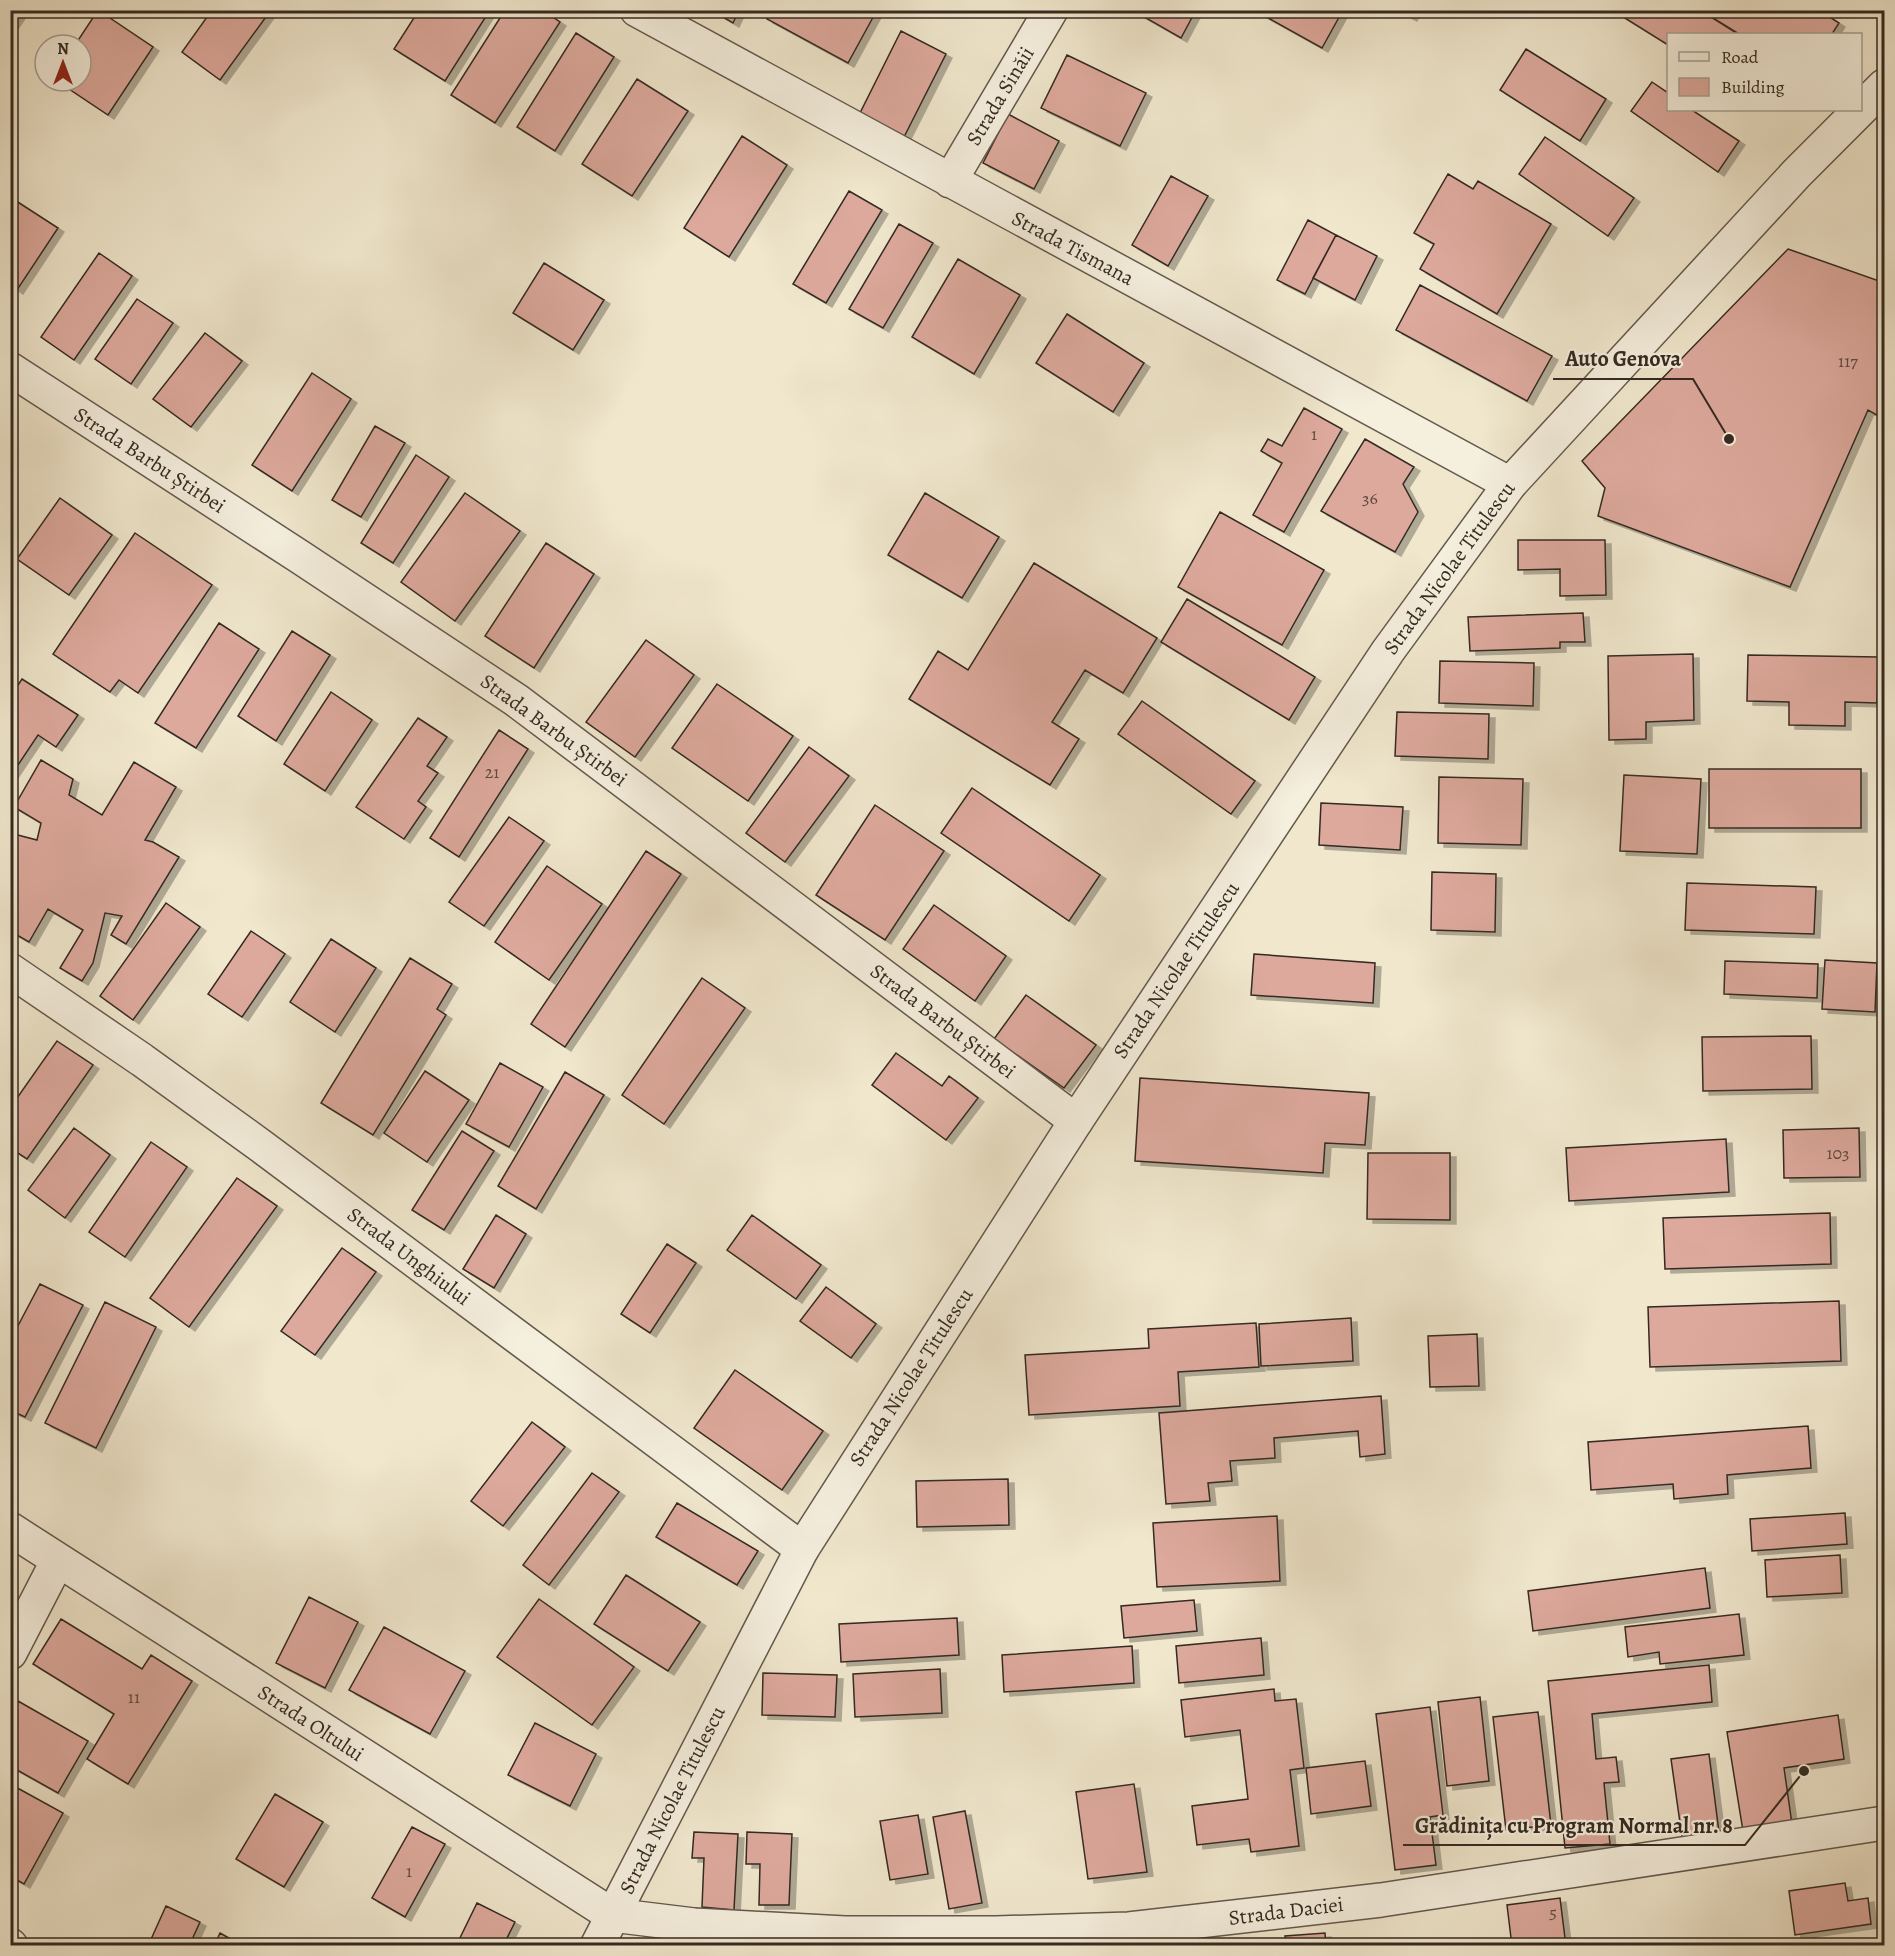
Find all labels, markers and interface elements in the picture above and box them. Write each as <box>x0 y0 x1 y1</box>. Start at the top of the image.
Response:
north arrow <box>33 33 93 93</box>
legend <box>1667 33 1862 111</box>
text: N <box>57 38 69 60</box>
street label: Strada Sinăii <box>959 41 1041 151</box>
text: Road <box>1721 45 1759 69</box>
text: Building <box>1721 75 1785 99</box>
street label: Strada Tismana <box>1007 204 1139 292</box>
callout: Auto Genova <box>1553 339 1693 379</box>
text: Auto Genova <box>1564 344 1681 374</box>
house number: 117 <box>1838 349 1858 373</box>
street label: Strada Barbu Știrbei <box>69 400 231 520</box>
house number: 1 <box>1311 422 1317 446</box>
street label: Strada Nicolae Titulescu <box>1377 475 1522 660</box>
house number: 36 <box>1362 486 1378 510</box>
street label: Strada Barbu Știrbei <box>475 667 633 793</box>
house number: 21 <box>485 760 499 784</box>
street label: Strada Nicolae Titulescu <box>1106 876 1246 1064</box>
street label: Strada Barbu Știrbei <box>865 957 1022 1085</box>
house number: 103 <box>1826 1141 1850 1165</box>
street label: Strada Unghiului <box>342 1200 476 1312</box>
street label: Strada Nicolae Titulescu <box>843 1282 980 1472</box>
street label: Strada Oltului <box>253 1678 370 1768</box>
house number: 11 <box>128 1685 140 1709</box>
street label: Strada Nicolae Titulescu <box>612 1701 732 1899</box>
callout: Grădinița cu Program Normal nr. 8 <box>1403 1805 1745 1845</box>
text: Grădinița cu Program Normal nr. 8 <box>1415 1811 1733 1841</box>
house number: 1 <box>406 1859 412 1883</box>
street label: Strada Daciei <box>1227 1890 1345 1932</box>
house number: 5 <box>1549 1900 1557 1924</box>

